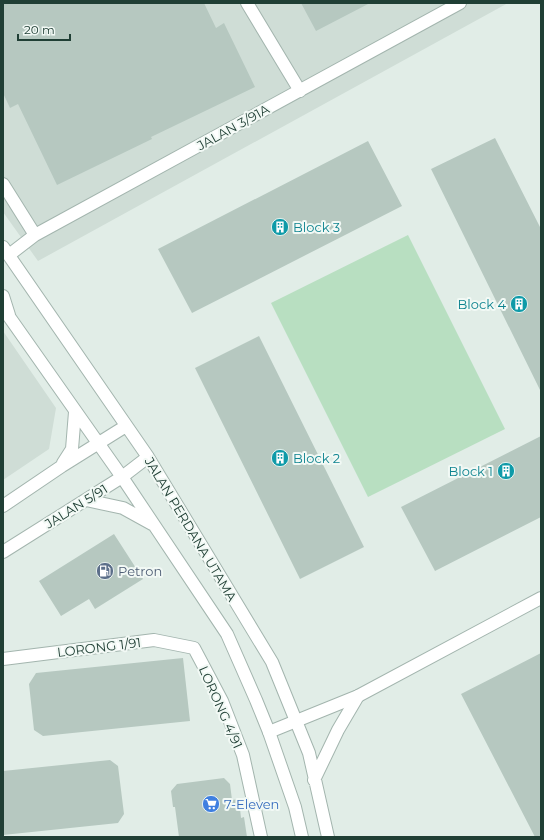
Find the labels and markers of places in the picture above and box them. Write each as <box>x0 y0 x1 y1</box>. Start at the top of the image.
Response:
building icon: Block 3 <box>270 217 290 237</box>
place label: Block 3 <box>293 219 340 235</box>
building icon: Block 4 <box>509 294 529 314</box>
place label: Block 4 <box>458 296 506 312</box>
building icon: Block 2 <box>270 448 290 468</box>
place label: Block 2 <box>293 450 340 466</box>
building icon: Block 1 <box>496 461 516 481</box>
place label: Block 1 <box>448 463 493 479</box>
fuel station icon: Petron <box>95 561 115 581</box>
place label: Petron <box>118 563 162 579</box>
supermarket icon: 7-Eleven <box>201 794 221 814</box>
place label: 7-Eleven <box>224 796 279 812</box>

